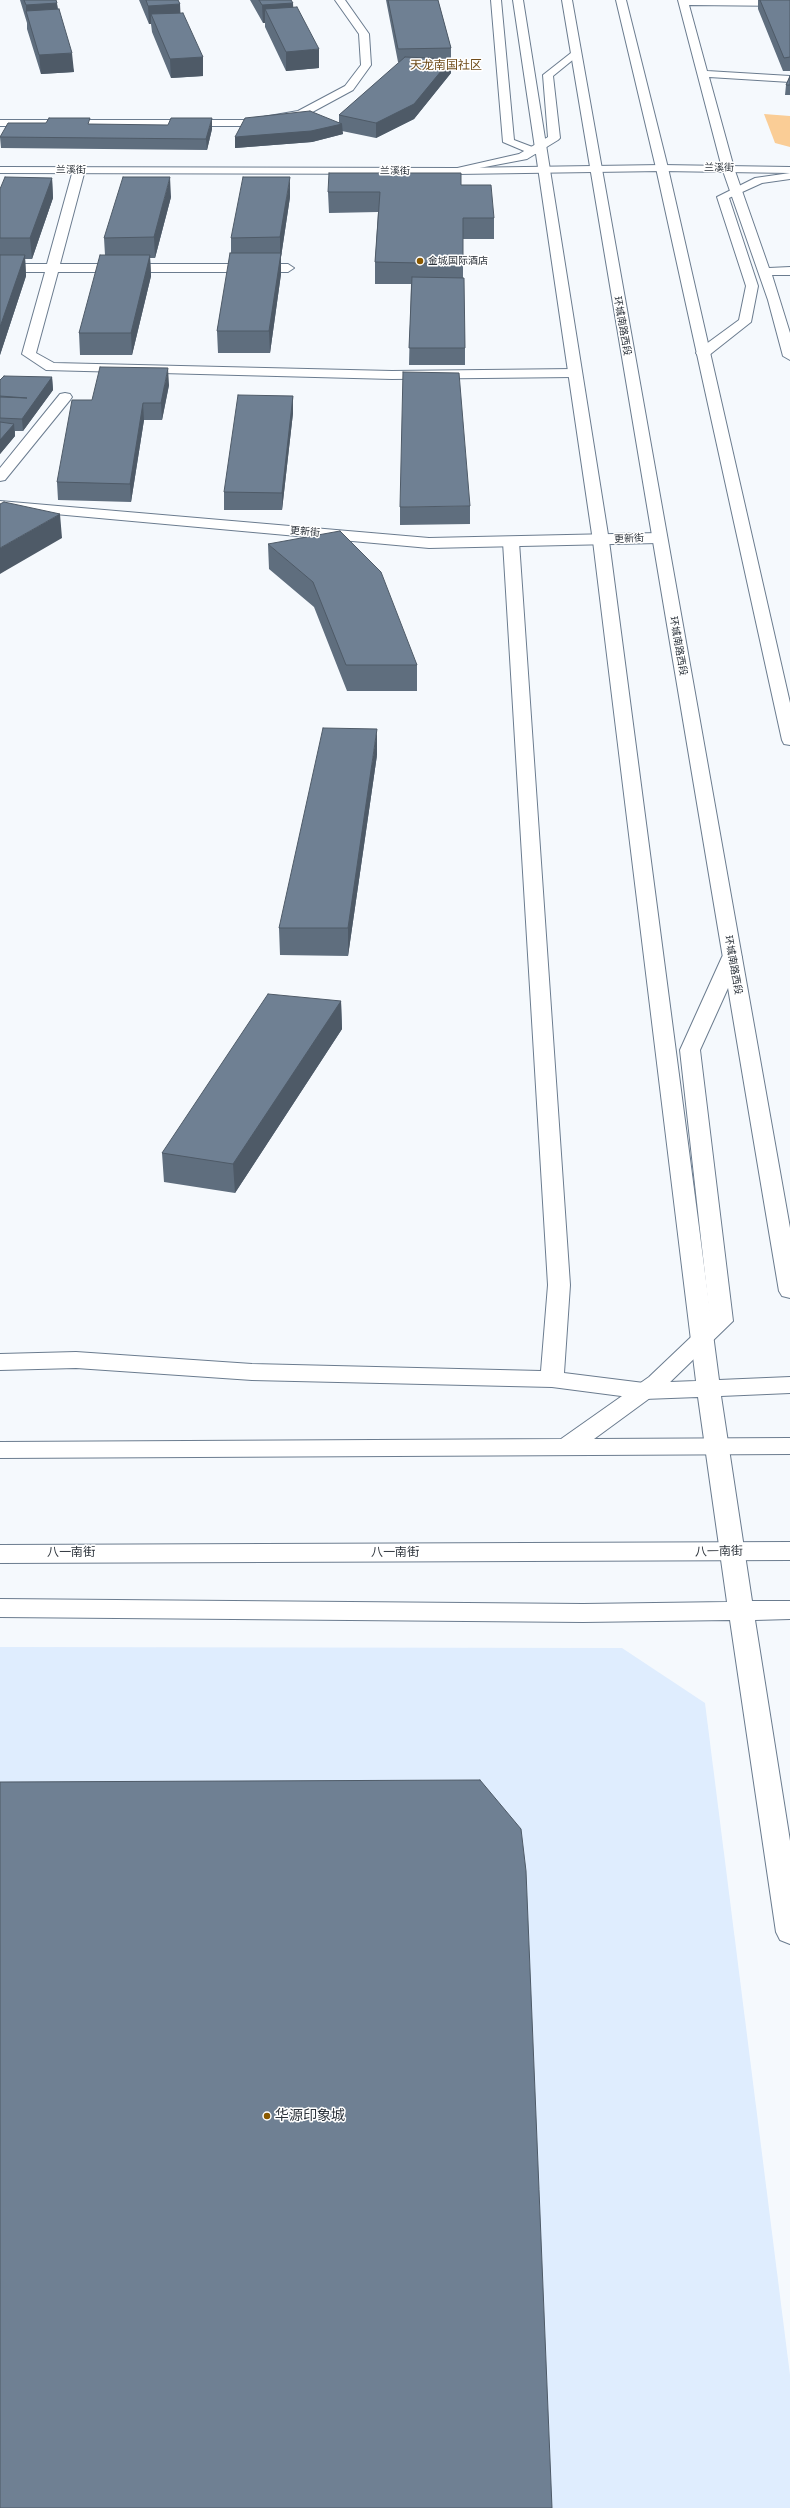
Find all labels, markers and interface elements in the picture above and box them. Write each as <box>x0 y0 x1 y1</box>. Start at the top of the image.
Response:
district label: 天龙南国社区 <box>410 59 482 73</box>
street label: 兰溪街 <box>704 162 734 174</box>
street label: 兰溪街 <box>56 164 86 176</box>
street label: 兰溪街 <box>380 165 410 177</box>
place label: 金城国际酒店 <box>428 255 488 267</box>
marker: 金城国际酒店 <box>415 256 425 266</box>
street label: 环城南路西段 <box>611 295 633 357</box>
street label: 更新街 <box>290 525 320 539</box>
street label: 更新街 <box>614 532 644 546</box>
street label: 环城南路西段 <box>667 615 689 677</box>
street label: 环城南路西段 <box>722 934 744 996</box>
street label: 八一南街 <box>695 1544 743 1560</box>
street label: 八一南街 <box>47 1546 95 1560</box>
street label: 八一南街 <box>371 1546 419 1560</box>
place label: 华源印象城 <box>275 2108 345 2124</box>
marker: 华源印象城 <box>262 2111 272 2121</box>

